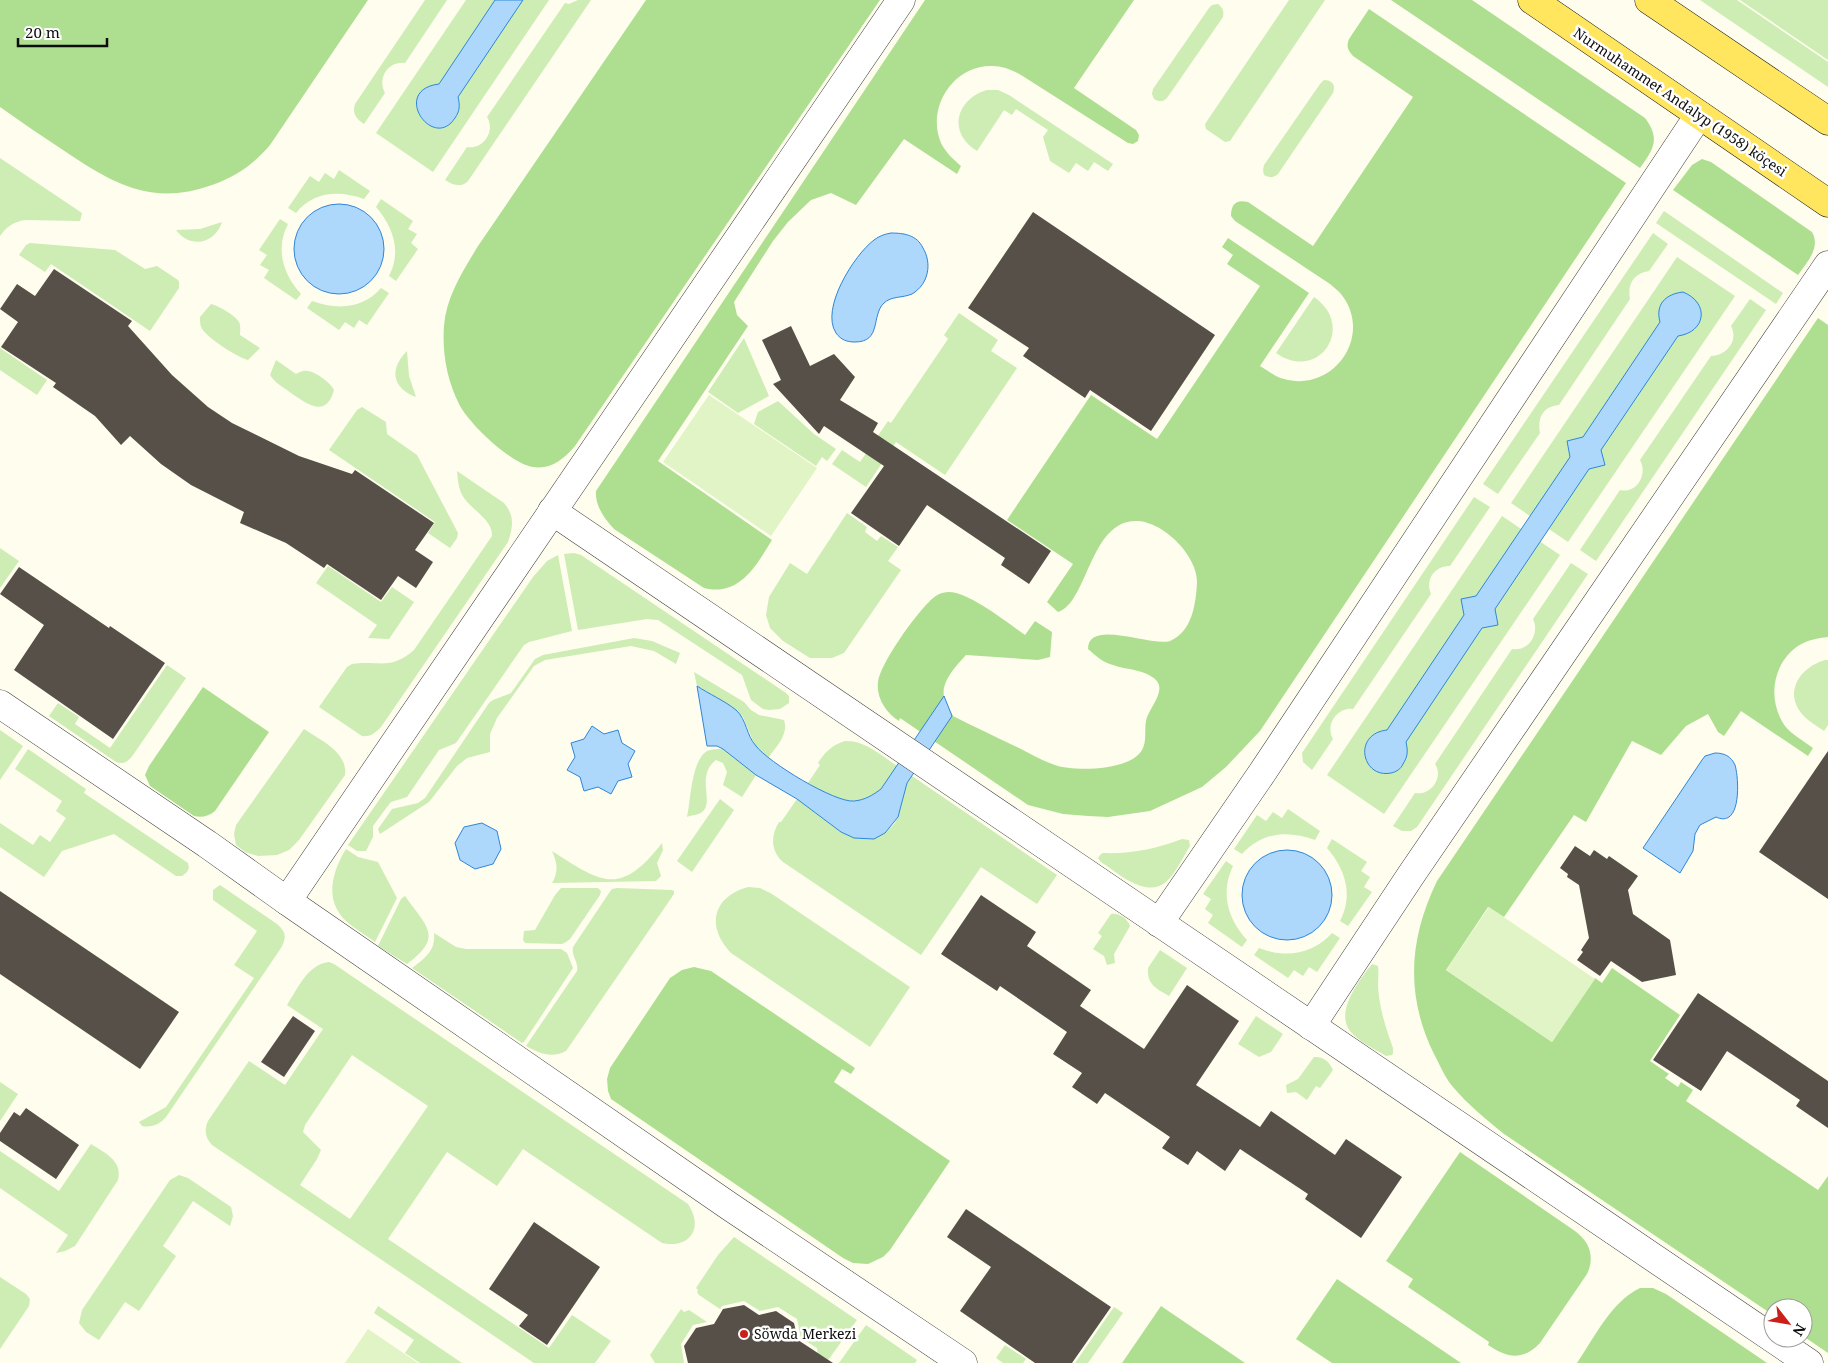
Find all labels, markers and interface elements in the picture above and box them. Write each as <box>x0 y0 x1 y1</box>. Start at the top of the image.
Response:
scale bar <box>18 15 106 47</box>
text: 20 m <box>25 22 60 42</box>
street label: Nurmuhammet Andalyp (1958) köçesi <box>1570 23 1791 181</box>
north arrow <box>1763 1298 1813 1348</box>
text: N <box>1789 1320 1811 1340</box>
place label: Söwda Merkezi <box>754 1324 857 1343</box>
marker: Söwda Merkezi <box>738 1328 750 1340</box>

